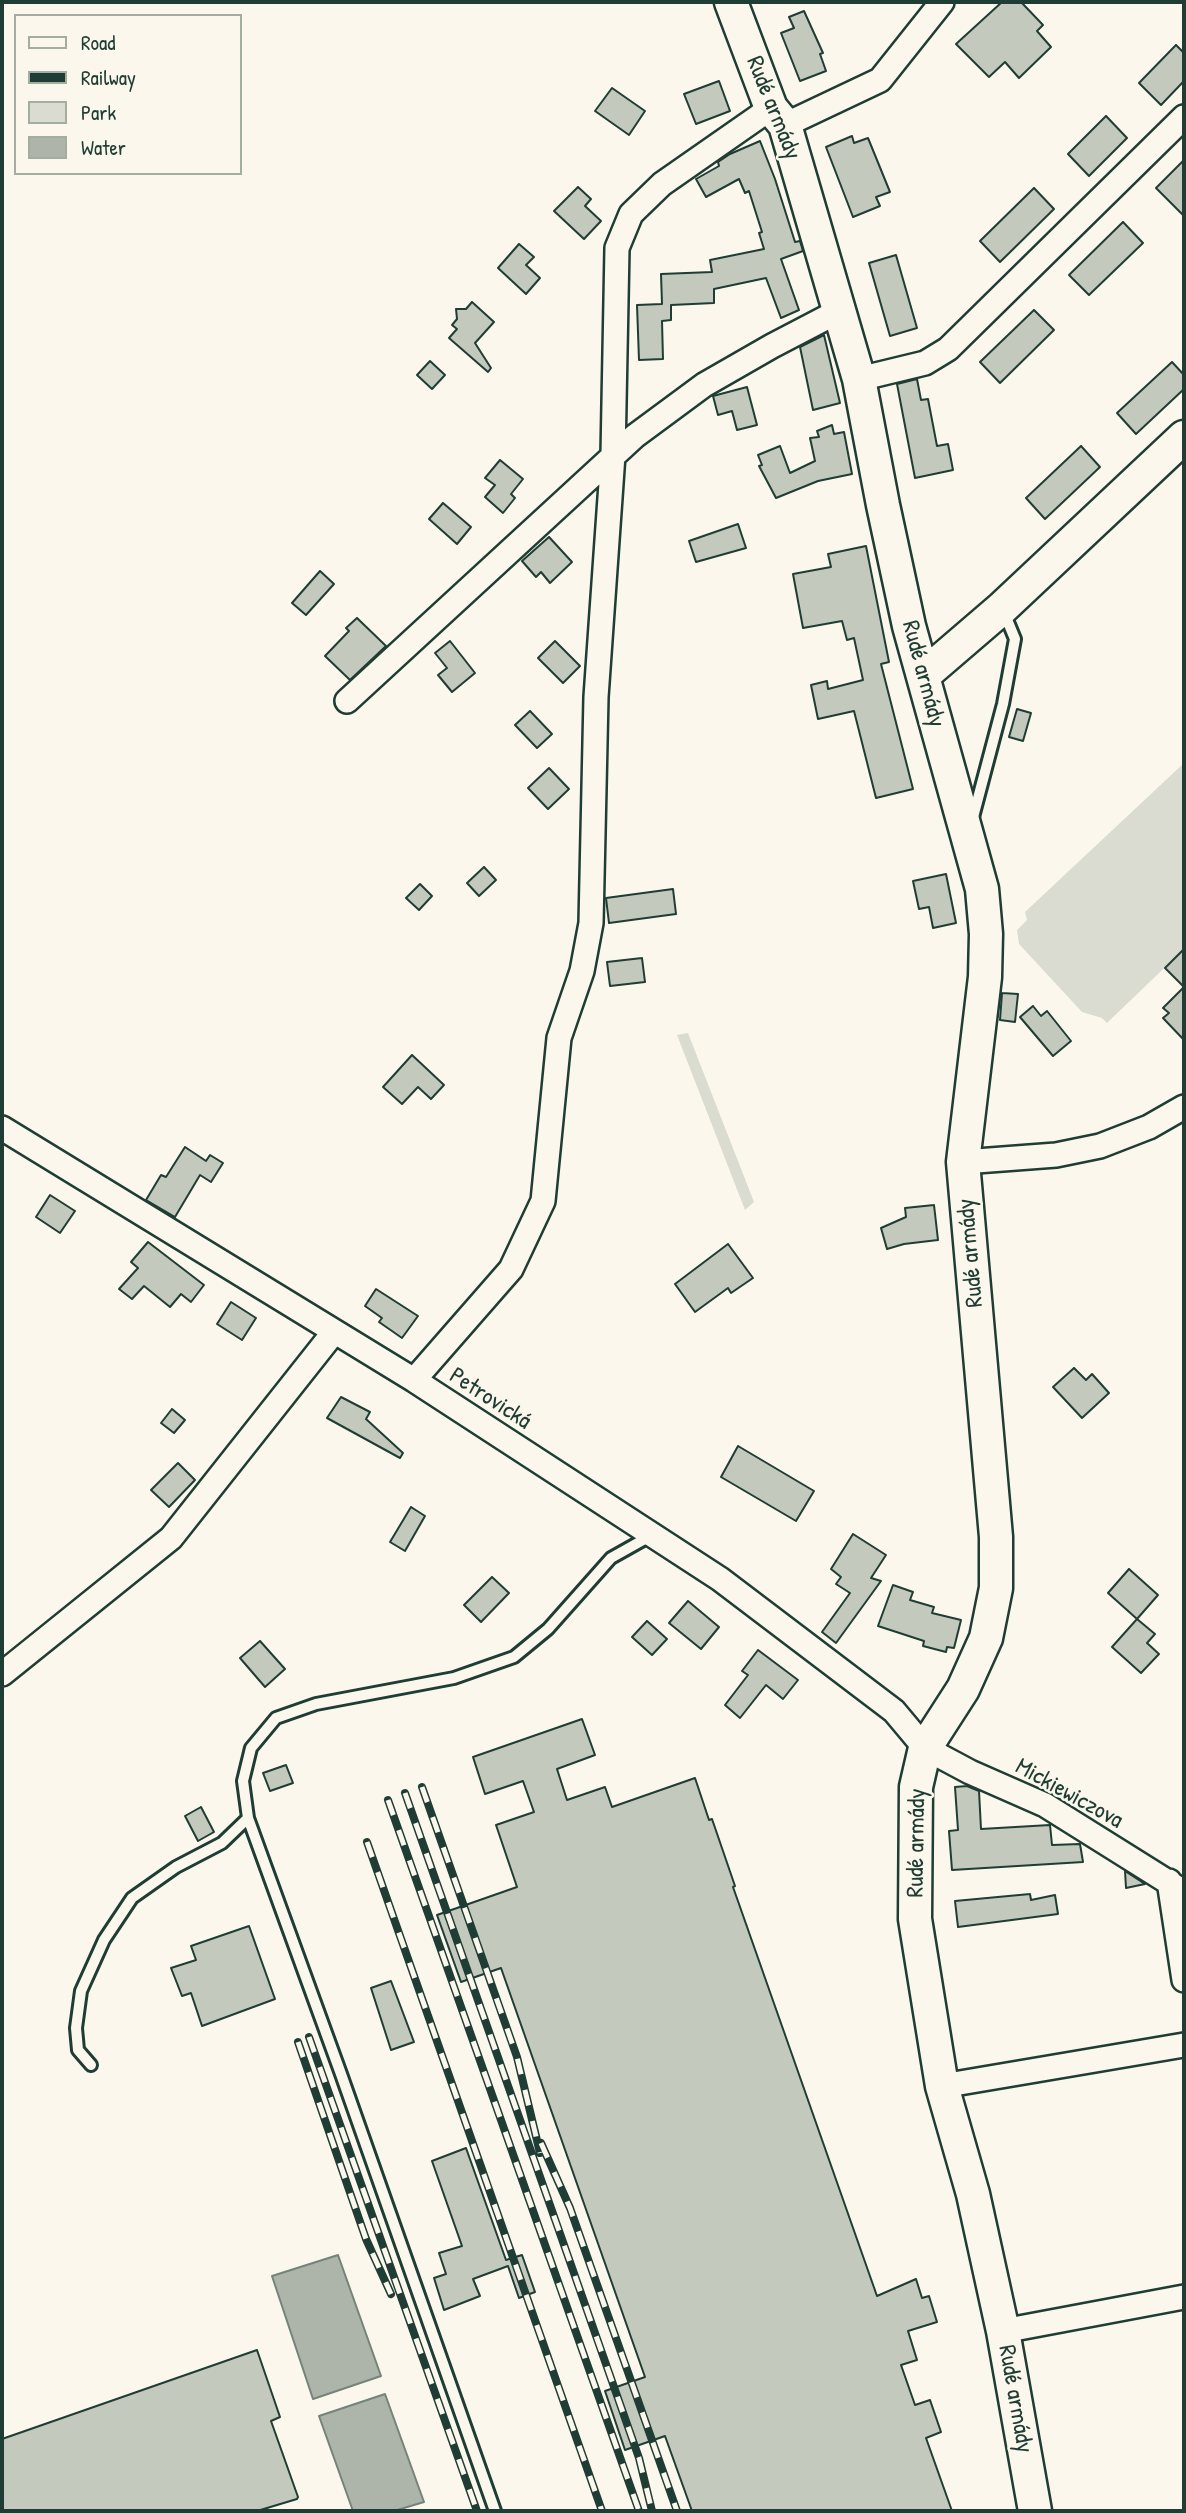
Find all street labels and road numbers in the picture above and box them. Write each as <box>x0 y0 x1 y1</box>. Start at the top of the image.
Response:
street label: Rudé armády <box>739 52 807 164</box>
street label: Rudé armády <box>895 618 951 730</box>
street label: Rudé armády <box>952 1198 990 1308</box>
street label: Petrovická <box>444 1362 536 1436</box>
street label: Mickiewiczova <box>1010 1753 1128 1835</box>
street label: Rudé armády <box>902 1788 932 1898</box>
street label: Rudé armády <box>991 2343 1039 2455</box>

